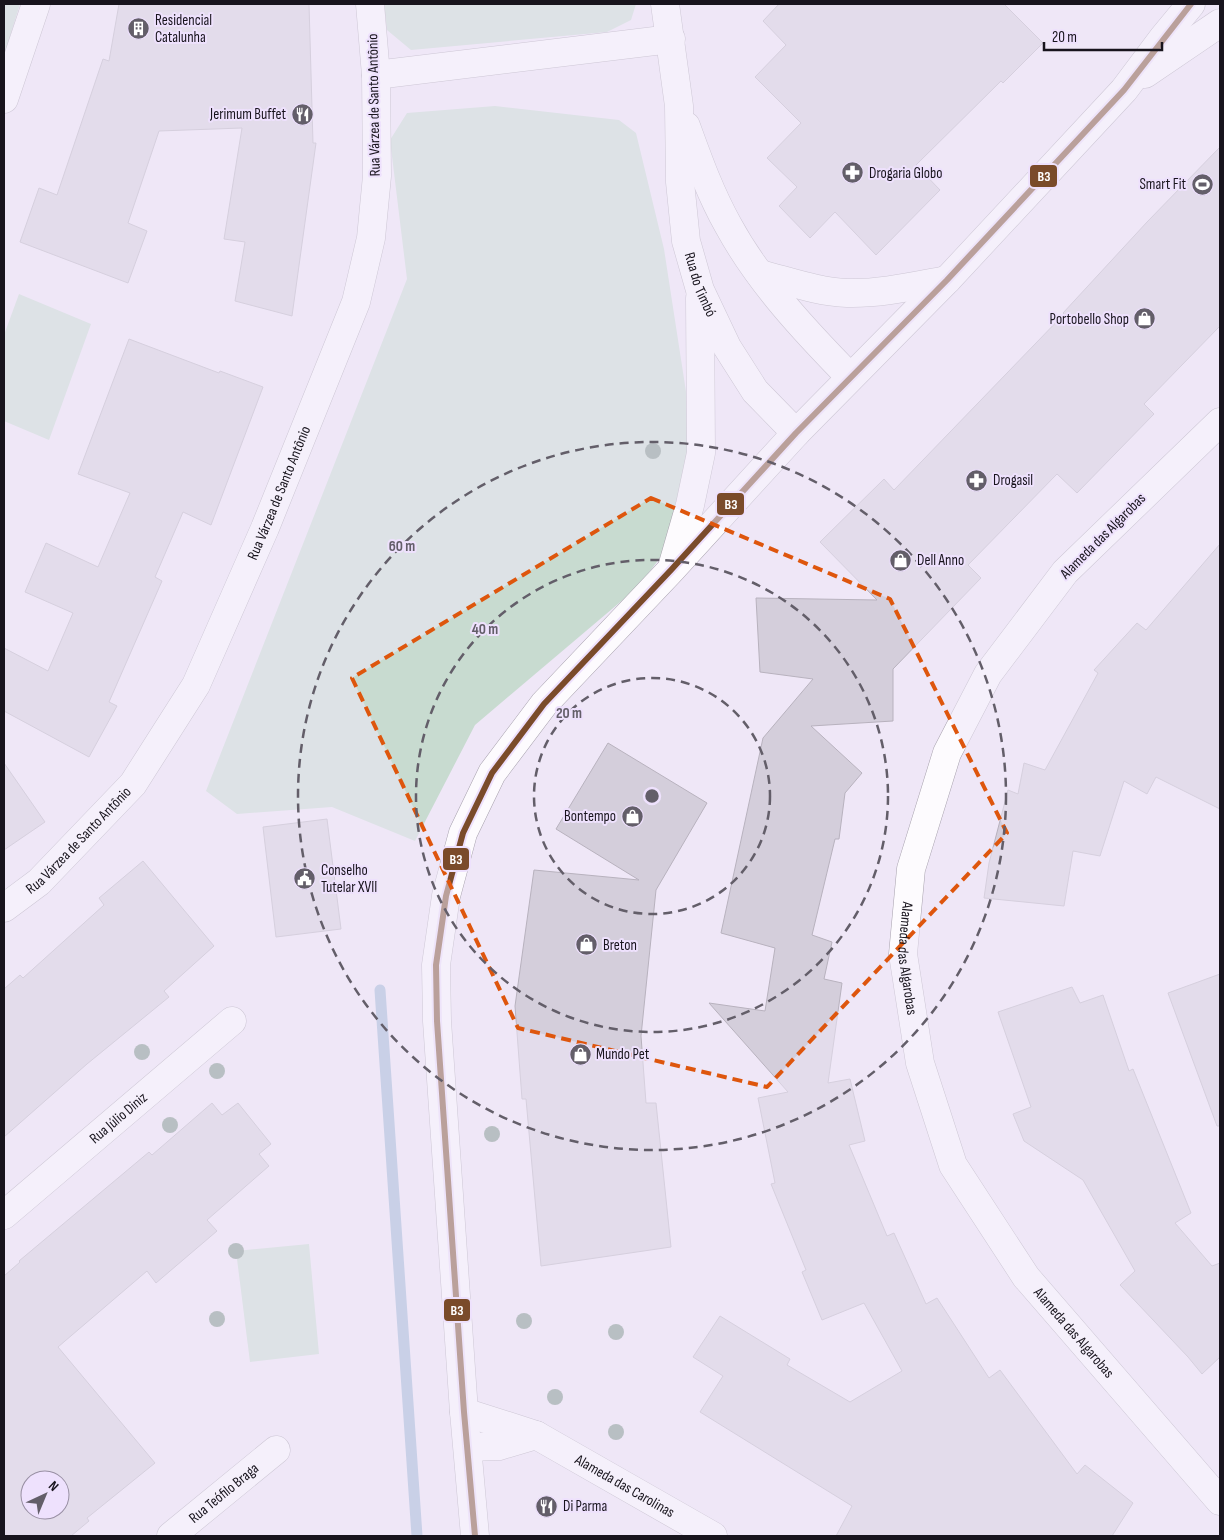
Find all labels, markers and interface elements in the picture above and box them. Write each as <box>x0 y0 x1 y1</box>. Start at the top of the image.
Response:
place label: Residencial Catalunha <box>155 11 212 47</box>
building icon: Residencial Catalunha <box>127 17 151 41</box>
scale bar <box>1044 20 1162 52</box>
text: 20 m <box>1052 28 1077 47</box>
street label: Rua Várzea de Santo Antônio <box>363 33 385 177</box>
restaurant icon: Jerimum Buffet <box>290 102 314 126</box>
place label: Jerimum Buffet <box>209 105 286 124</box>
pharmacy icon: Drogaria Globo <box>841 161 865 185</box>
place label: Drogaria Globo <box>869 164 942 183</box>
line badge: B3 <box>1029 164 1058 188</box>
text: B3 <box>1038 168 1050 185</box>
sports icon: Smart Fit <box>1190 172 1214 196</box>
place label: Smart Fit <box>1139 175 1186 194</box>
street label: Rua do Timbó <box>680 250 721 320</box>
shop icon: Portobello Shop <box>1133 307 1157 331</box>
place label: Portobello Shop <box>1050 310 1129 329</box>
street label: Rua Várzea de Santo Antônio <box>243 423 315 563</box>
pharmacy icon: Drogasil <box>965 468 989 492</box>
place label: Drogasil <box>993 471 1033 490</box>
street label: Alameda das Algarobas <box>1055 489 1150 584</box>
line badge: B3 <box>716 492 745 516</box>
text: B3 <box>725 496 737 513</box>
text: 60 m <box>389 537 415 556</box>
shop icon: Dell Anno <box>889 548 913 572</box>
place label: Dell Anno <box>917 551 964 570</box>
text: 40 m <box>472 620 498 639</box>
text: 20 m <box>556 704 582 723</box>
street label: Rua Várzea de Santo Antônio <box>22 782 135 898</box>
centre of rings <box>643 787 661 805</box>
shop icon: Bontempo <box>620 804 644 828</box>
place label: Bontempo <box>564 807 616 826</box>
line badge: B3 <box>442 847 470 871</box>
text: B3 <box>450 851 462 868</box>
place label: Conselho Tutelar XVII <box>321 861 377 897</box>
public building icon: Conselho Tutelar XVII <box>293 867 317 891</box>
street label: Alameda das Algarobas <box>894 900 922 1016</box>
shop icon: Breton <box>575 933 599 957</box>
place label: Breton <box>603 936 637 955</box>
shop icon: Mundo Pet <box>568 1042 592 1066</box>
place label: Mundo Pet <box>596 1045 650 1064</box>
street label: Rua Júlio Diniz <box>85 1087 152 1148</box>
street label: Alameda das Algarobas <box>1029 1283 1119 1382</box>
line badge: B3 <box>443 1298 471 1322</box>
text: B3 <box>451 1302 463 1319</box>
street label: Alameda das Carolinas <box>571 1449 678 1522</box>
street label: Rua Teófilo Braga <box>185 1459 263 1527</box>
north arrow <box>20 1470 70 1520</box>
text: N <box>45 1477 62 1495</box>
restaurant icon: Di Parma <box>535 1494 559 1518</box>
place label: Di Parma <box>563 1497 607 1516</box>

